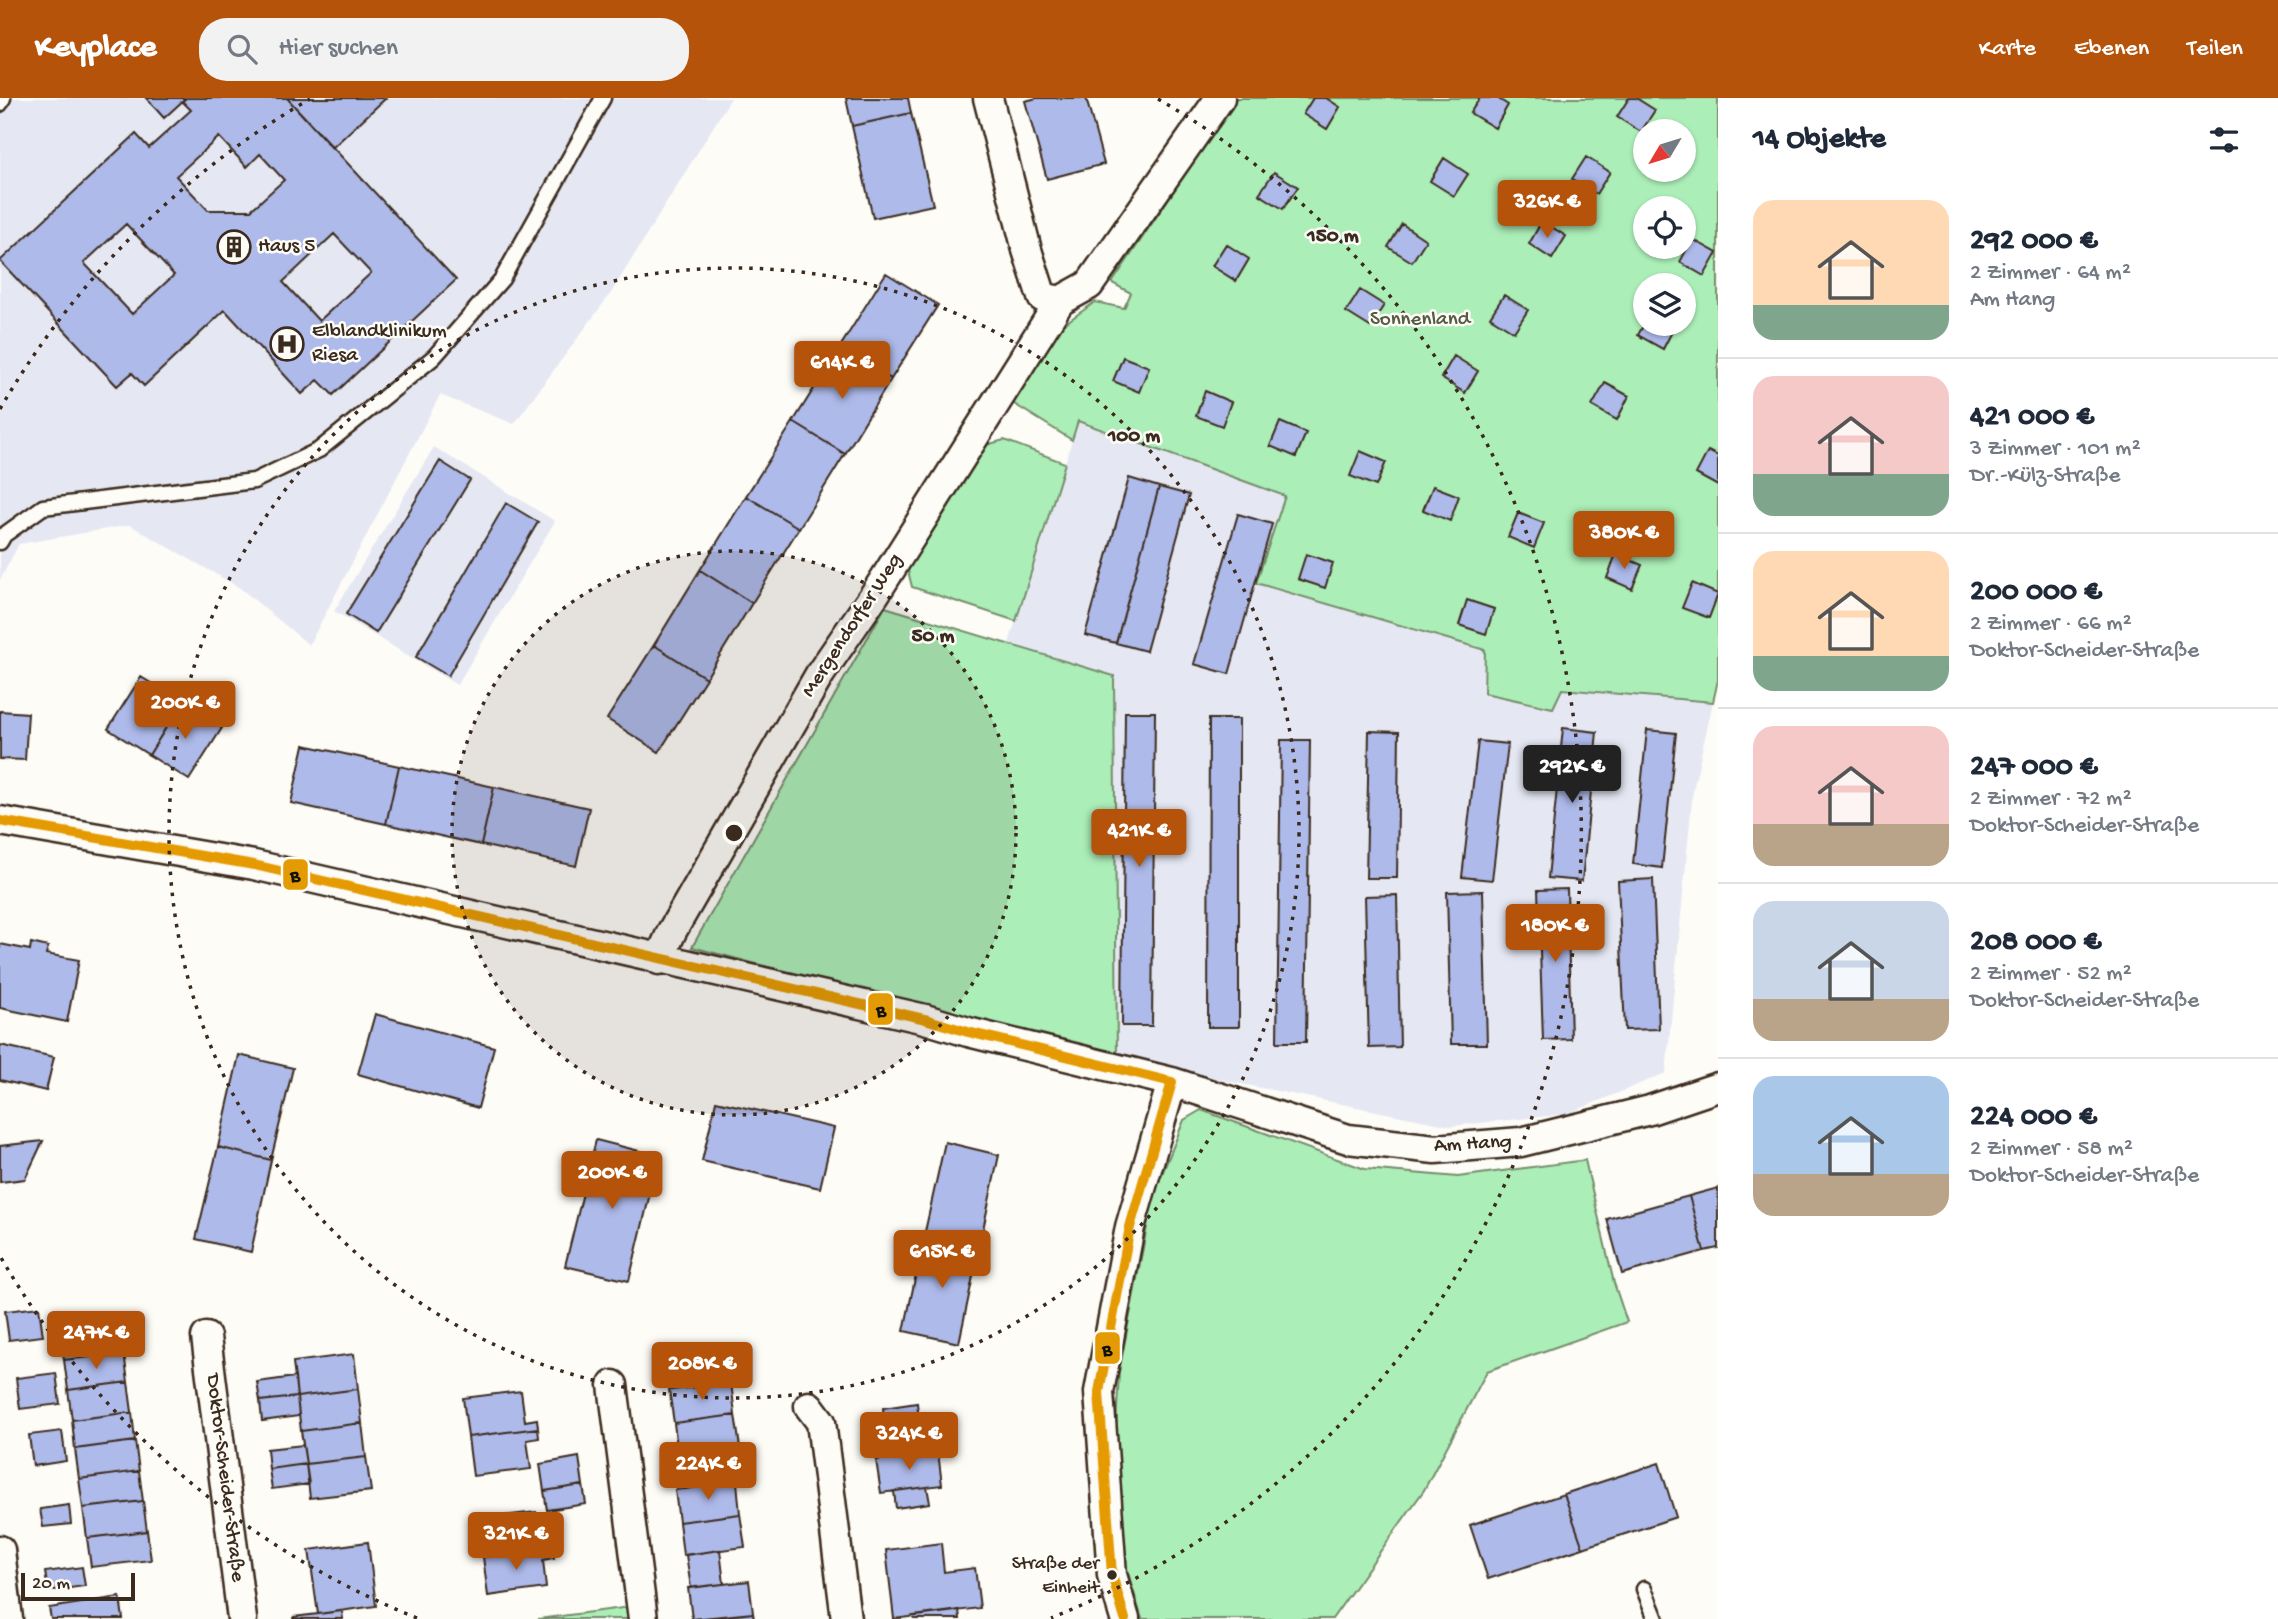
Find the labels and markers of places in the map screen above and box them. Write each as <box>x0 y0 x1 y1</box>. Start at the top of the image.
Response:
pin: 326K € <box>1490 180 1604 240</box>
building icon: Haus 5 <box>215 228 253 266</box>
place label: Haus 5 <box>258 235 315 260</box>
place label: Elblandklinikum Riesa <box>312 320 447 369</box>
hospital icon: Elblandklinikum Riesa <box>268 325 306 363</box>
pin: 614K € <box>785 342 899 401</box>
pin: 380K € <box>1567 512 1681 571</box>
pin: 200K € <box>128 682 242 741</box>
pin: 292K € <box>1515 746 1629 805</box>
pin: 421K € <box>1082 810 1196 869</box>
centre of rings <box>722 821 746 845</box>
pin: 180K € <box>1498 904 1612 964</box>
pin: 200K € <box>555 1152 669 1211</box>
pin: 615K € <box>885 1230 999 1290</box>
pin: 247K € <box>39 1312 153 1371</box>
pin: 208K € <box>645 1342 759 1402</box>
pin: 324K € <box>852 1412 966 1472</box>
pin: 224K € <box>651 1442 765 1502</box>
pin: 321K € <box>459 1512 573 1572</box>
place label: Straße der Einheit <box>1012 1553 1101 1600</box>
marker: Straße der Einheit <box>1105 1568 1119 1582</box>

